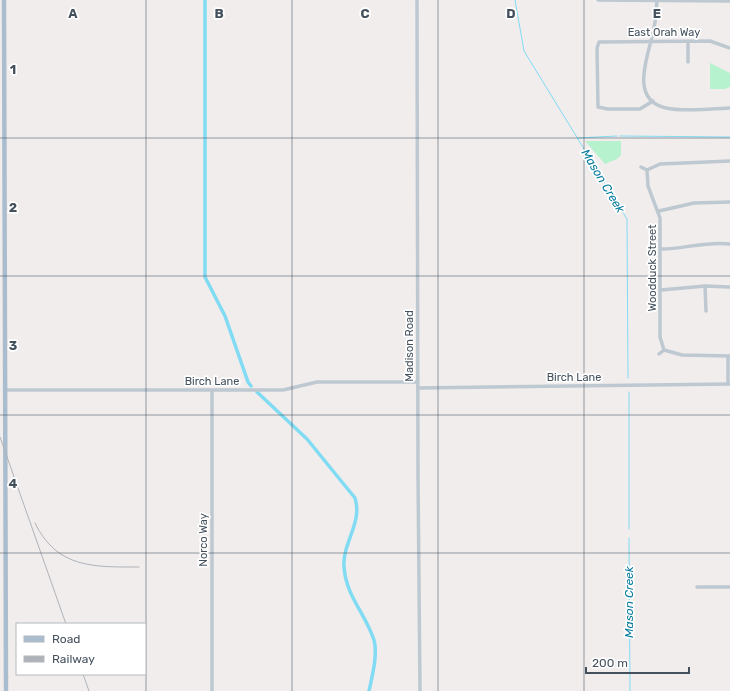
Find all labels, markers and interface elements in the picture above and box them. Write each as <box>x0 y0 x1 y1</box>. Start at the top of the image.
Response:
text: A <box>68 6 78 21</box>
text: B <box>214 6 224 21</box>
text: C <box>360 6 370 21</box>
text: D <box>506 6 516 21</box>
text: E <box>653 6 661 21</box>
street label: East Orah Way <box>628 26 700 39</box>
text: 1 <box>10 62 16 77</box>
water label: Mason Creek <box>578 147 628 216</box>
text: 2 <box>9 200 17 215</box>
street label: Woodduck Street <box>646 224 659 312</box>
street label: Madison Road <box>403 310 416 382</box>
text: 3 <box>9 338 18 353</box>
street label: Birch Lane <box>547 371 601 384</box>
street label: Birch Lane <box>185 375 239 388</box>
text: 4 <box>9 476 18 491</box>
street label: Norco Way <box>197 513 210 567</box>
water label: Mason Creek <box>622 565 636 638</box>
legend <box>16 623 146 675</box>
text: Road <box>52 632 80 646</box>
scale bar <box>586 649 689 675</box>
text: Railway <box>52 652 95 666</box>
text: 200 m <box>592 656 628 670</box>

